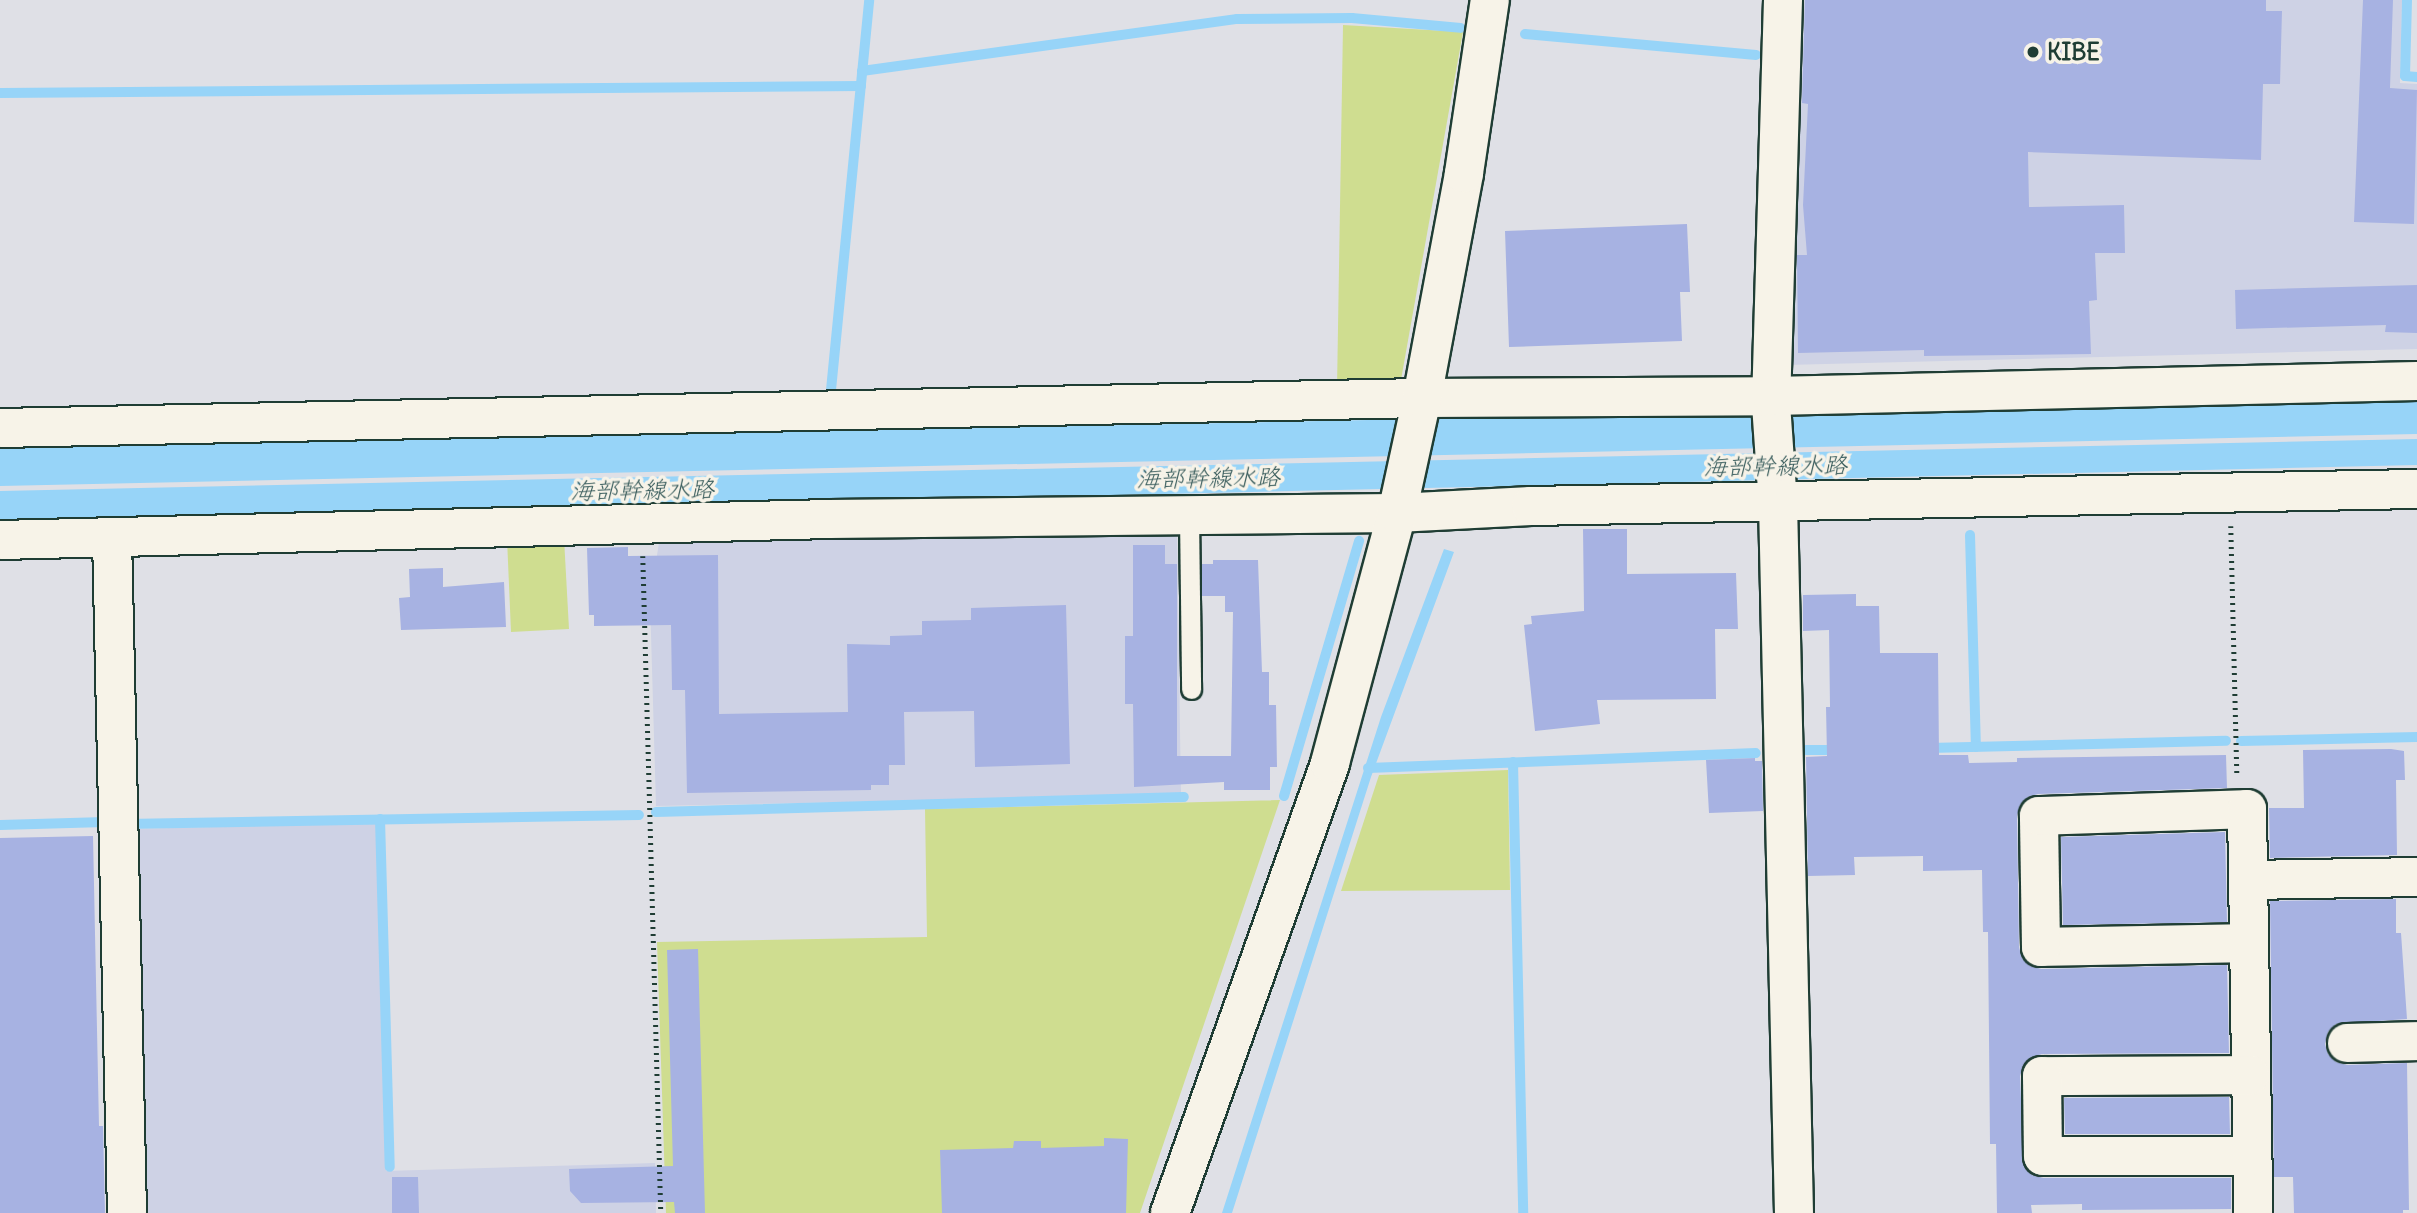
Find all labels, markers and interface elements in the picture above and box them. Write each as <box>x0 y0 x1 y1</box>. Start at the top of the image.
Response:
place label: KIBE <box>2047 38 2100 66</box>
marker: KIBE <box>2025 44 2041 60</box>
water label: 海部幹線水路 <box>1703 450 1847 482</box>
water label: 海部幹線水路 <box>1136 462 1280 494</box>
water label: 海部幹線水路 <box>570 474 714 506</box>

